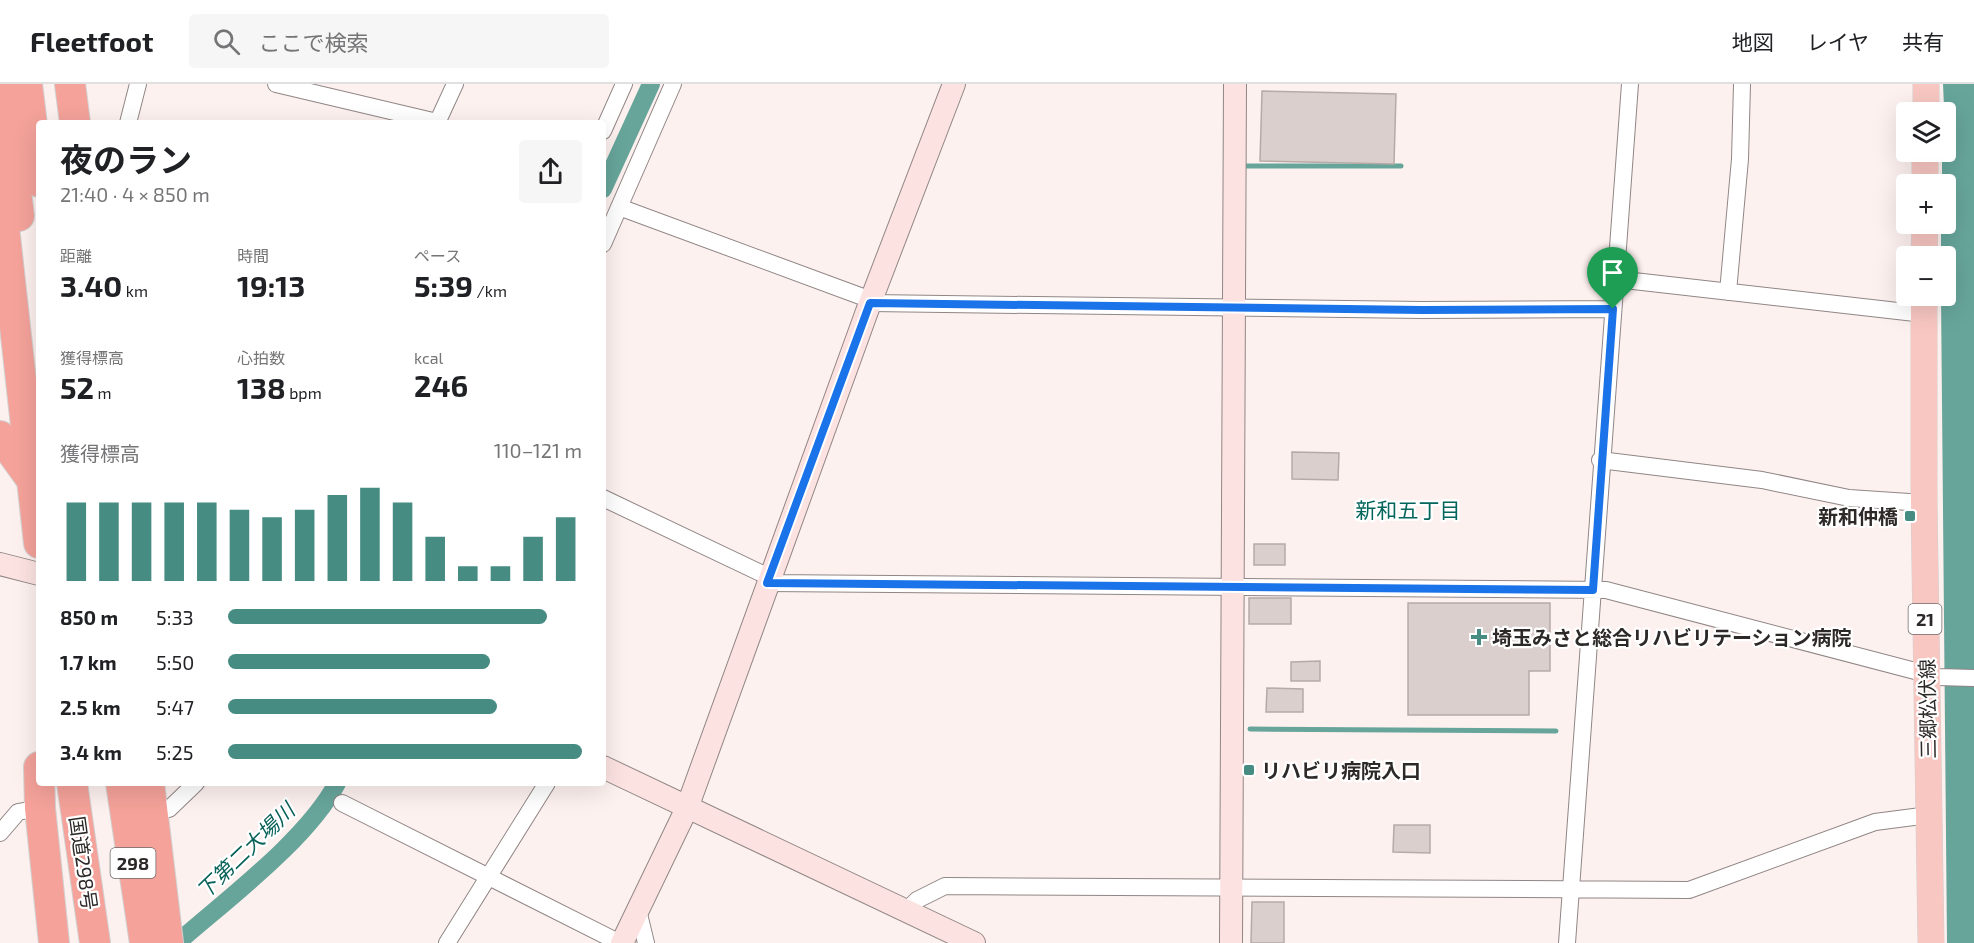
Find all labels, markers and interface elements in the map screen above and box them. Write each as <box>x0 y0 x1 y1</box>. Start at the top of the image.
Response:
search box <box>189 14 609 68</box>
text: Fleetfoot <box>30 24 153 58</box>
icon: search <box>210 25 243 58</box>
text: ここで検索 <box>258 29 368 55</box>
text: 地図 <box>1732 29 1774 54</box>
text: レイヤ <box>1807 29 1869 54</box>
text: 共有 <box>1902 29 1944 54</box>
map controls <box>1896 102 1956 306</box>
button: layers <box>1896 102 1956 162</box>
text: 夜のラン <box>60 139 192 179</box>
button: share <box>519 140 582 203</box>
button: + <box>1896 174 1956 234</box>
text: 21:40 · 4 × 850 m <box>60 182 210 206</box>
text: 距離 <box>60 246 92 265</box>
text: 時間 <box>237 246 269 265</box>
text: ペース <box>414 246 461 265</box>
button: − <box>1896 246 1956 306</box>
pin <box>1587 247 1638 309</box>
icon: arrive <box>1596 256 1629 289</box>
text: 3.40 <box>60 267 122 303</box>
text: 19:13 <box>237 267 305 303</box>
text: 5:39 <box>414 267 473 303</box>
text: km <box>122 281 148 300</box>
text: /km <box>473 281 507 300</box>
text: 獲得標高 <box>60 348 124 367</box>
text: 心拍数 <box>237 348 285 367</box>
text: kcal <box>414 348 443 367</box>
text: 246 <box>414 367 468 403</box>
text: 52 <box>60 369 94 405</box>
text: 138 <box>237 369 286 405</box>
text: m <box>94 383 112 402</box>
text: bpm <box>286 383 322 402</box>
text: 110–121 m <box>494 438 582 462</box>
text: 獲得標高 <box>60 441 140 465</box>
district label: 新和五丁目 <box>1356 497 1461 522</box>
place label: 新和仲橋 <box>1818 504 1898 528</box>
marker: 新和仲橋 <box>1903 509 1917 523</box>
road number: 21 <box>1908 604 1942 634</box>
text: 850 m <box>60 605 118 629</box>
text: 5:33 <box>156 605 194 629</box>
place label: 埼玉みさと総合リハビリテーション病院 <box>1492 625 1852 649</box>
marker: 埼玉みさと総合リハビリテーション病院 <box>1470 628 1488 646</box>
text: 1.7 km <box>60 650 117 674</box>
text: 5:50 <box>156 650 194 674</box>
street label: 三郷松伏線 <box>1914 659 1940 759</box>
text: 2.5 km <box>60 695 121 719</box>
text: 5:47 <box>156 695 194 719</box>
text: 3.4 km <box>60 740 122 764</box>
text: 5:25 <box>156 740 193 764</box>
place label: リハビリ病院入口 <box>1261 758 1421 782</box>
marker: リハビリ病院入口 <box>1242 763 1256 777</box>
water label: 下第二大場川 <box>191 796 300 903</box>
street label: 国道298号 <box>66 814 102 912</box>
road number: 298 <box>110 848 156 878</box>

